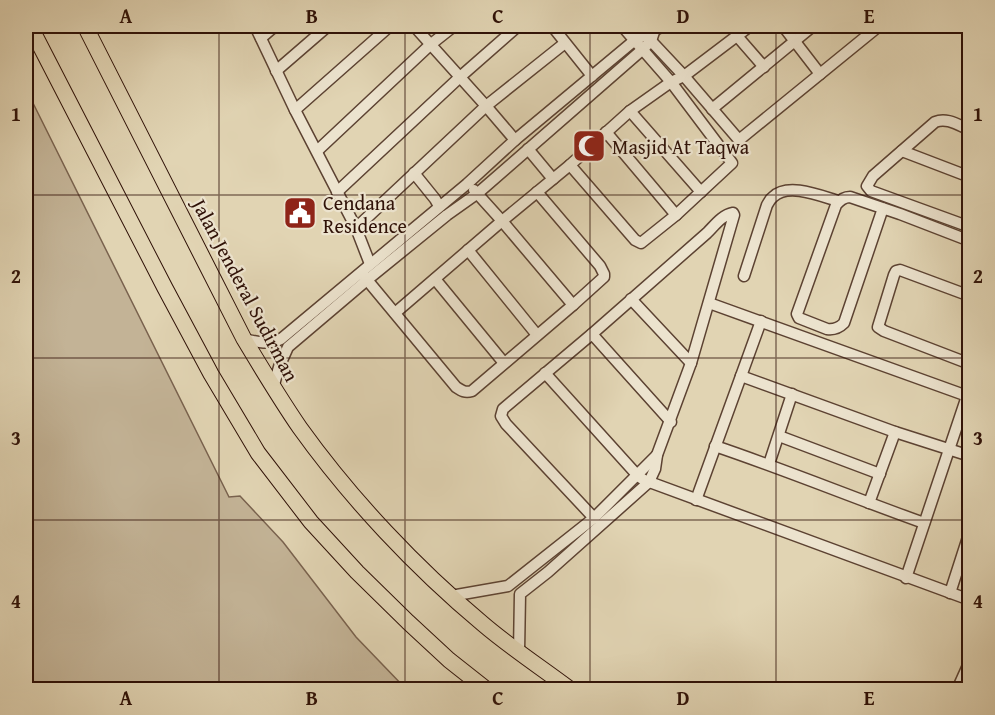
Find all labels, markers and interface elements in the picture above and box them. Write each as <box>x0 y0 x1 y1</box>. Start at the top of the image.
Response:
text: A <box>120 1 133 30</box>
text: B <box>306 1 318 30</box>
text: C <box>492 1 504 30</box>
text: D <box>676 1 690 30</box>
text: E <box>864 1 875 30</box>
text: 1 <box>11 99 21 128</box>
text: 1 <box>973 99 983 128</box>
mosque icon: Masjid At Taqwa <box>571 128 607 164</box>
place label: Masjid At Taqwa <box>612 132 750 161</box>
place label: Cendana Residence <box>323 188 407 240</box>
street label: Jalan Jenderal Sudirman <box>184 191 306 386</box>
public building icon: Cendana Residence <box>282 195 318 231</box>
text: 2 <box>11 261 21 290</box>
text: 2 <box>973 261 983 290</box>
text: 3 <box>11 423 21 452</box>
text: 3 <box>973 423 983 452</box>
text: 4 <box>11 586 21 615</box>
text: 4 <box>973 586 983 615</box>
text: A <box>120 683 133 712</box>
text: B <box>306 683 318 712</box>
text: C <box>492 683 504 712</box>
text: D <box>676 683 690 712</box>
text: E <box>864 683 875 712</box>

